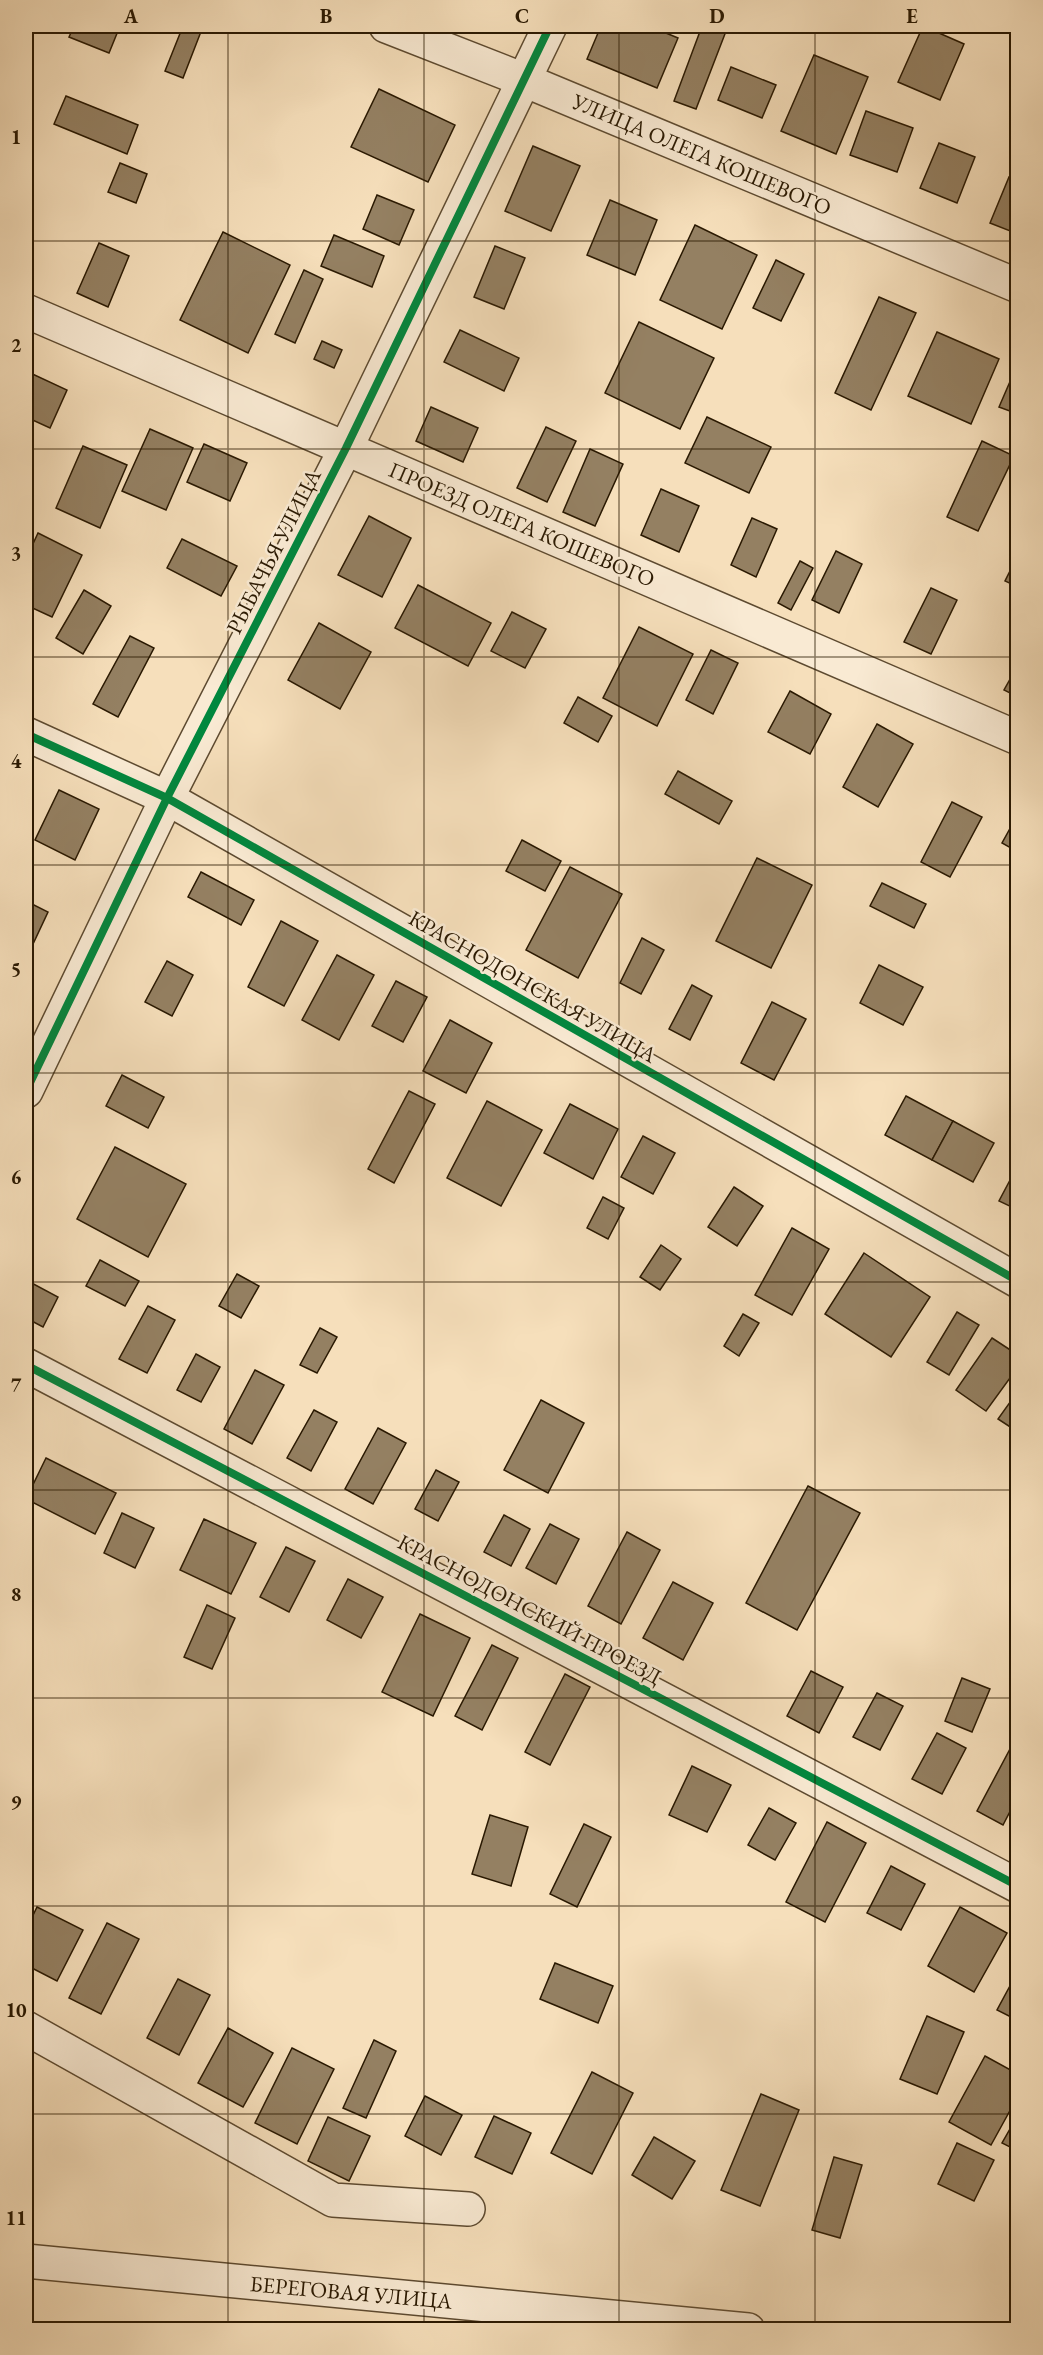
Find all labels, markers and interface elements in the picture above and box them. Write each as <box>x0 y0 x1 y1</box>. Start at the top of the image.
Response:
text: A <box>123 3 139 29</box>
text: B <box>320 3 332 29</box>
text: C <box>515 3 529 29</box>
text: D <box>709 3 725 29</box>
text: E <box>906 3 918 29</box>
street label: УЛИЦА ОЛЕГА КОШЕВОГО <box>567 86 836 222</box>
text: 1 <box>11 124 21 150</box>
text: 2 <box>11 332 22 358</box>
street label: ПРОЕЗД ОЛЕГА КОШЕВОГО <box>384 455 659 594</box>
street label: РЫБАЧЬЯ УЛИЦА <box>219 463 328 639</box>
text: 3 <box>11 540 21 566</box>
text: 4 <box>11 748 22 774</box>
street label: КРАСНОДОНСКАЯ УЛИЦА <box>404 903 663 1070</box>
text: 5 <box>11 956 21 982</box>
text: 6 <box>11 1164 22 1190</box>
text: 7 <box>11 1372 22 1398</box>
street label: КРАСНОДОНСКИЙ ПРОЕЗД <box>393 1527 667 1691</box>
text: 8 <box>11 1581 21 1607</box>
text: 9 <box>11 1789 22 1815</box>
text: 10 <box>5 1997 27 2023</box>
text: 11 <box>5 2205 27 2231</box>
street label: БЕРЕГОВАЯ УЛИЦА <box>249 2269 454 2316</box>

